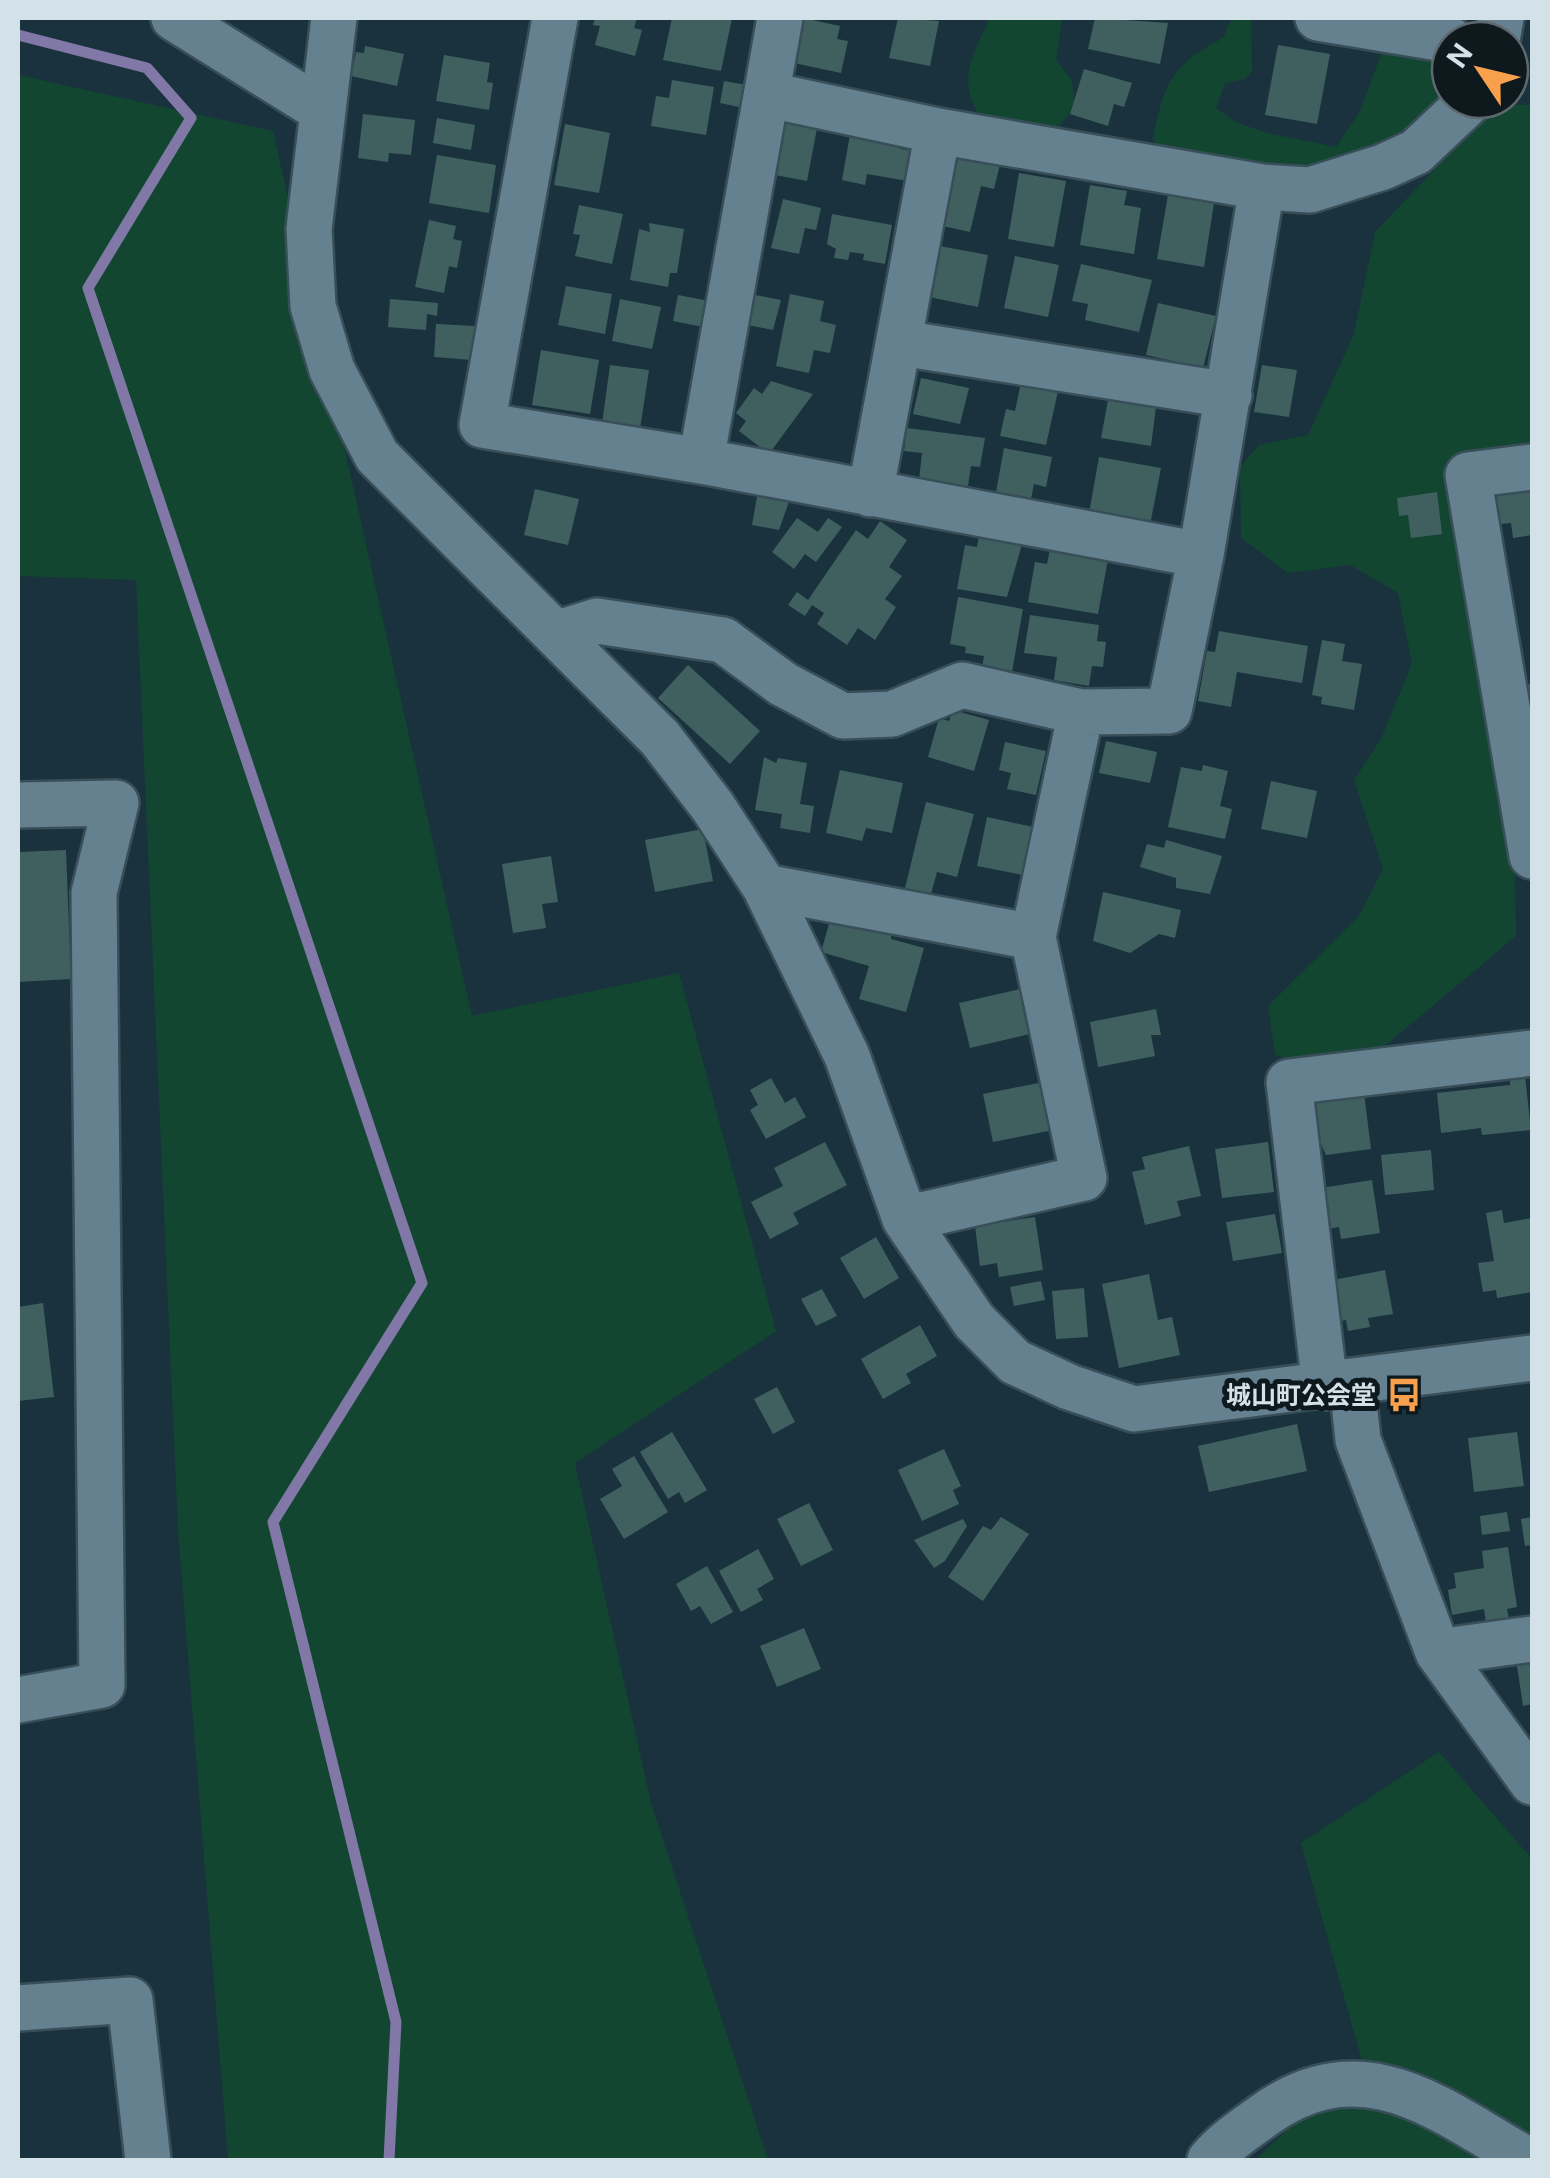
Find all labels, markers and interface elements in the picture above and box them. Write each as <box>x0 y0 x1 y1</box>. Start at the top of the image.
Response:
north arrow <box>1430 20 1530 120</box>
text: N <box>1439 37 1479 74</box>
bus stop icon: 城山町公会堂 <box>1385 1376 1423 1414</box>
place label: 城山町公会堂 <box>1226 1380 1376 1410</box>

